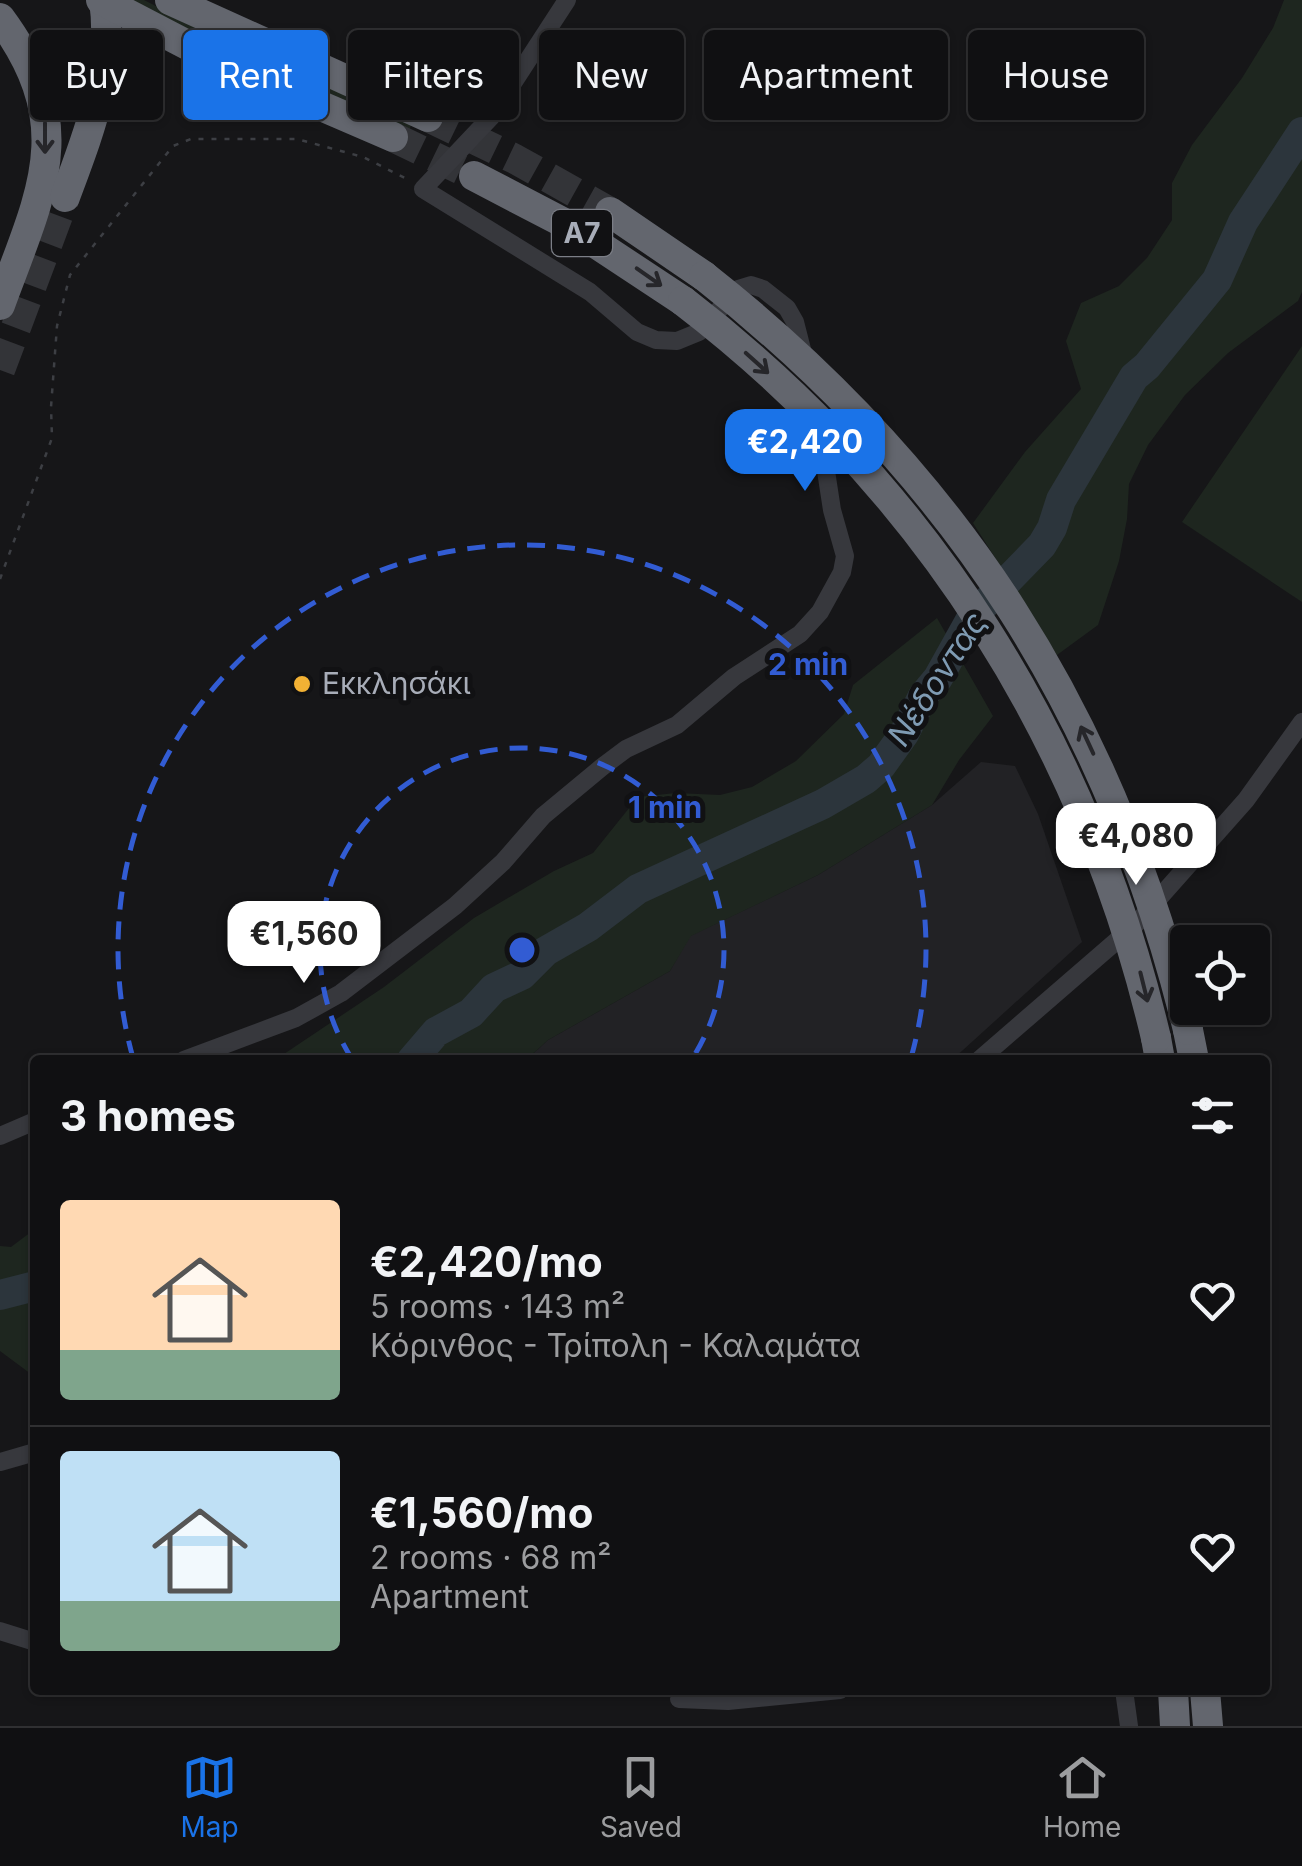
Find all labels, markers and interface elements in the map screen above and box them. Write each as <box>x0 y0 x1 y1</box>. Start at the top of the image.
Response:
chip: Buy <box>30 30 163 120</box>
chip: Rent <box>183 30 328 120</box>
chip: Filters <box>348 30 519 120</box>
chip: New <box>539 30 684 120</box>
chip: Apartment <box>704 30 948 120</box>
chip: House <box>968 30 1144 120</box>
one-way arrow <box>36 122 54 154</box>
road number: Α7 <box>552 210 612 256</box>
one-way arrow <box>635 266 663 287</box>
one-way arrow <box>744 352 769 375</box>
pin: €2,420 <box>724 409 886 494</box>
text: €2,420 <box>747 422 863 461</box>
water label: Νέδoντας <box>879 604 994 753</box>
text: 2 min <box>768 646 848 682</box>
place label: Εκκλησάκι <box>322 665 471 701</box>
marker: Εκκλησάκι <box>291 673 313 695</box>
one-way arrow <box>1076 726 1095 756</box>
text: 1 min <box>628 789 702 825</box>
pin: €4,080 <box>1055 803 1217 888</box>
text: €4,080 <box>1078 816 1194 855</box>
pin: €1,560 <box>223 901 385 986</box>
text: €1,560 <box>250 914 359 953</box>
map controls <box>1170 925 1270 1025</box>
button: locate <box>1170 925 1270 1025</box>
centre of rings <box>504 932 540 968</box>
one-way arrow <box>1135 971 1154 1002</box>
icon: filters <box>1185 1088 1240 1143</box>
text: 3 homes <box>60 1090 236 1141</box>
text: €2,420/mo <box>370 1236 603 1287</box>
icon: home <box>140 1240 260 1360</box>
icon: heart <box>1185 1273 1240 1328</box>
text: 5 rooms · 143 m² <box>370 1287 625 1326</box>
text: Κόρινθος - Τρίπολη - Καλαμάτα <box>370 1326 861 1365</box>
text: €1,560/mo <box>370 1487 593 1538</box>
icon: home <box>140 1491 260 1611</box>
icon: heart <box>1185 1524 1240 1579</box>
text: 2 rooms · 68 m² <box>370 1538 611 1577</box>
text: Apartment <box>370 1577 529 1616</box>
tab: Map <box>181 1750 239 1844</box>
tab: Saved <box>600 1750 682 1844</box>
tab: Home <box>1043 1750 1121 1844</box>

